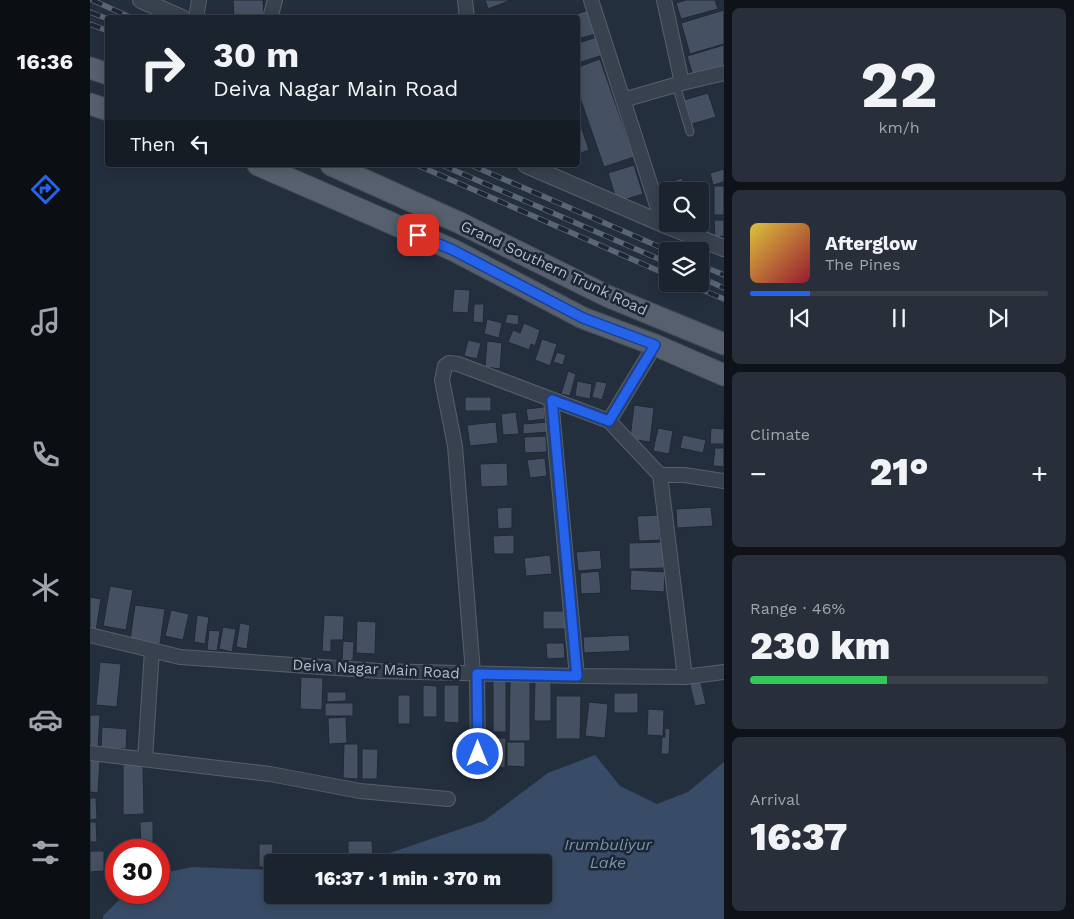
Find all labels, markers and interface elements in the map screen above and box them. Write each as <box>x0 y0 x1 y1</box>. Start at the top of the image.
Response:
text: 30 m <box>213 34 299 76</box>
icon: right <box>130 35 195 100</box>
text: 22 <box>860 47 938 123</box>
text: 16:36 <box>17 49 73 74</box>
text: Deiva Nagar Main Road <box>213 76 458 101</box>
text: km/h <box>878 118 920 137</box>
icon: left <box>186 130 214 158</box>
text: Then <box>130 133 176 156</box>
icon: directions <box>28 172 63 207</box>
map controls <box>659 182 709 292</box>
button: search <box>659 182 709 232</box>
pin <box>397 214 439 256</box>
street label: Grand Southern Trunk Road <box>458 217 650 319</box>
icon: arrive <box>404 221 432 249</box>
text: Afterglow <box>825 232 917 255</box>
button: layers <box>659 242 709 292</box>
text: The Pines <box>825 255 901 274</box>
icon: music <box>28 304 63 339</box>
icon: previous <box>786 304 814 332</box>
icon: pause <box>885 304 913 332</box>
icon: next <box>984 304 1012 332</box>
text: Climate <box>750 425 810 444</box>
icon: phone <box>28 437 63 472</box>
text: 21° <box>869 450 929 494</box>
text: − <box>750 457 767 490</box>
text: + <box>1031 457 1048 490</box>
icon: climate <box>28 570 63 605</box>
text: Range · 46% <box>750 599 845 618</box>
text: 230 km <box>750 624 890 668</box>
street label: Deiva Nagar Main Road <box>292 656 460 682</box>
icon: car <box>28 702 63 737</box>
position arrow <box>451 727 503 779</box>
text: Arrival <box>750 790 800 809</box>
text: 16:37 <box>750 815 848 859</box>
icon: filters <box>28 835 63 870</box>
water label: Irumbuliyur Lake <box>564 835 653 872</box>
speed limit sign: 30 <box>105 839 170 904</box>
text: 16:37 · 1 min · 370 m <box>315 867 501 890</box>

